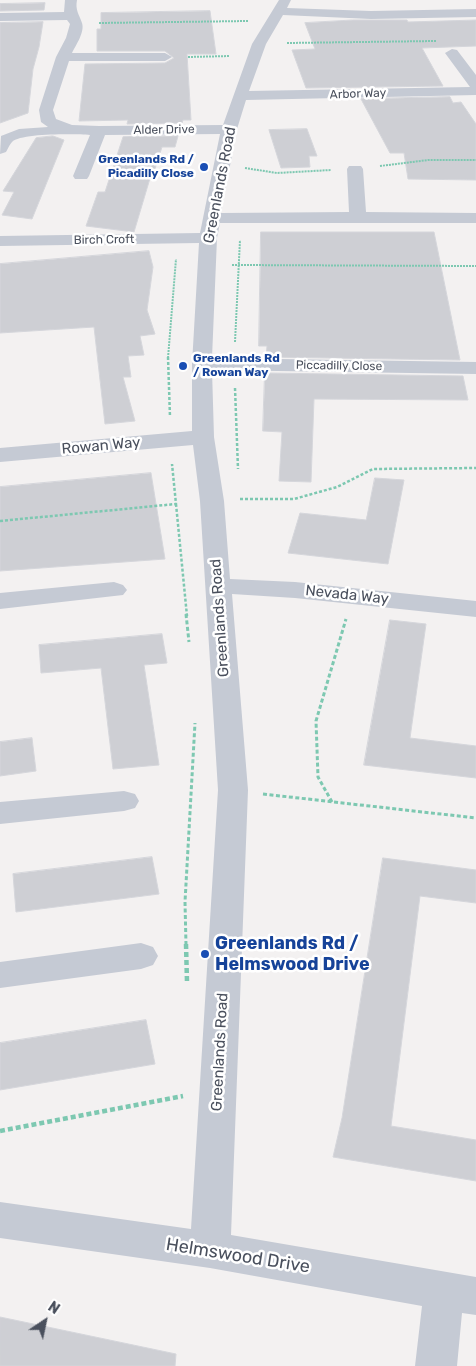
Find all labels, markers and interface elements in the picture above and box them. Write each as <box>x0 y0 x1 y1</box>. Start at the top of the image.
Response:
street label: Arbor Way <box>329 86 387 102</box>
street label: Alder Drive <box>133 122 195 138</box>
street label: Greenlands Road <box>200 125 240 245</box>
place label: Greenlands Rd / Picadilly Close <box>98 153 194 181</box>
marker: Greenlands Rd / Picadilly Close <box>198 161 210 173</box>
street label: Birch Croft <box>73 232 135 248</box>
place label: Greenlands Rd / Rowan Way <box>193 352 280 380</box>
street label: Piccadilly Close <box>296 358 382 374</box>
marker: Greenlands Rd / Rowan Way <box>177 360 189 372</box>
street label: Rowan Way <box>61 434 141 458</box>
street label: Greenlands Road <box>207 558 233 678</box>
street label: Nevada Way <box>304 582 390 608</box>
place label: Greenlands Rd / Helmswood Drive <box>215 933 370 976</box>
marker: Greenlands Rd / Helmswood Drive <box>199 948 211 960</box>
street label: Greenlands Road <box>208 992 232 1112</box>
street label: Helmswood Drive <box>164 1234 312 1278</box>
north arrow <box>20 1296 70 1346</box>
text: N <box>45 1298 63 1318</box>

